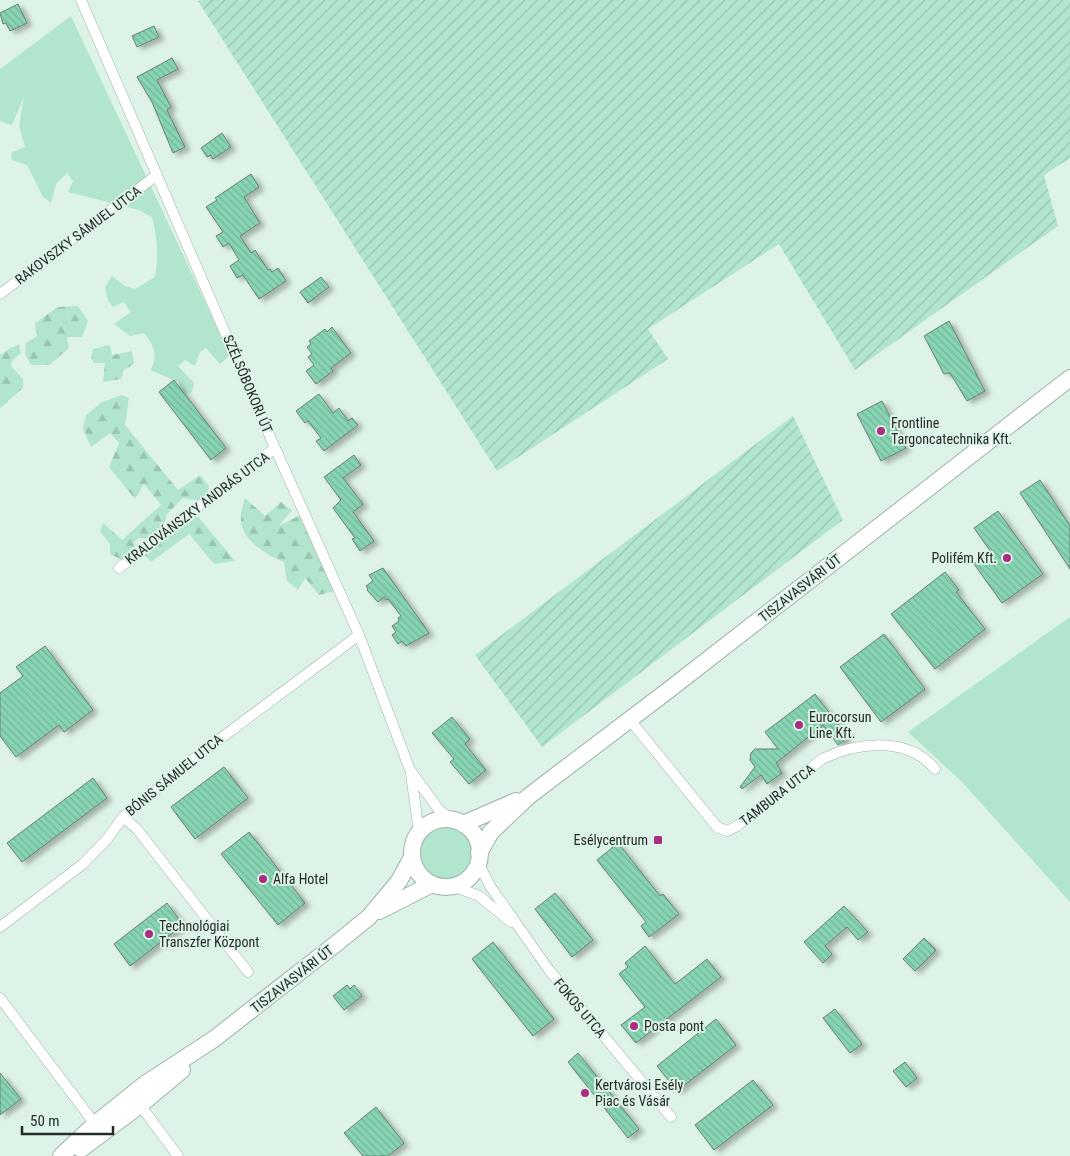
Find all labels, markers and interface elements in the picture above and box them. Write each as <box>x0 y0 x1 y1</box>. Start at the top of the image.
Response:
street label: RAKOVSZKY SÁMUEL UTCA <box>11 182 144 288</box>
street label: SZÉLSŐBOKORI ÚT <box>220 332 277 435</box>
place label: Frontline Targoncatechnika Kft. <box>891 415 1012 447</box>
marker: Frontline Targoncatechnika Kft. <box>875 425 887 437</box>
street label: KRALOVÁNSZKY ANDRÁS UTCA <box>121 448 272 567</box>
street label: TISZAVASVÁRI ÚT <box>755 550 844 625</box>
place label: Polifém Kft. <box>931 550 997 566</box>
marker: Polifém Kft. <box>1001 552 1013 564</box>
place label: Eurocorsun Line Kft. <box>809 709 871 741</box>
marker: Eurocorsun Line Kft. <box>793 719 805 731</box>
street label: BÓNIS SÁMUEL UTCA <box>122 730 226 819</box>
street label: TAMBURA UTCA <box>736 761 818 829</box>
place label: Esélycentrum <box>574 832 648 848</box>
marker: Esélycentrum <box>652 834 664 846</box>
place label: Alfa Hotel <box>273 871 328 887</box>
marker: Alfa Hotel <box>257 873 269 885</box>
place label: Technológiai Transzfer Központ <box>159 918 259 950</box>
marker: Technológiai Transzfer Központ <box>143 928 155 940</box>
street label: TISZAVASVÁRI ÚT <box>247 941 336 1016</box>
street label: FOKOS UTCA <box>551 975 609 1041</box>
place label: Posta pont <box>644 1018 704 1034</box>
marker: Posta pont <box>628 1020 640 1032</box>
place label: Kertvárosi Esély Piac és Vásár <box>595 1077 683 1109</box>
marker: Kertvárosi Esély Piac és Vásár <box>579 1087 591 1099</box>
scale bar <box>22 1104 114 1136</box>
text: 50 m <box>30 1112 60 1130</box>

